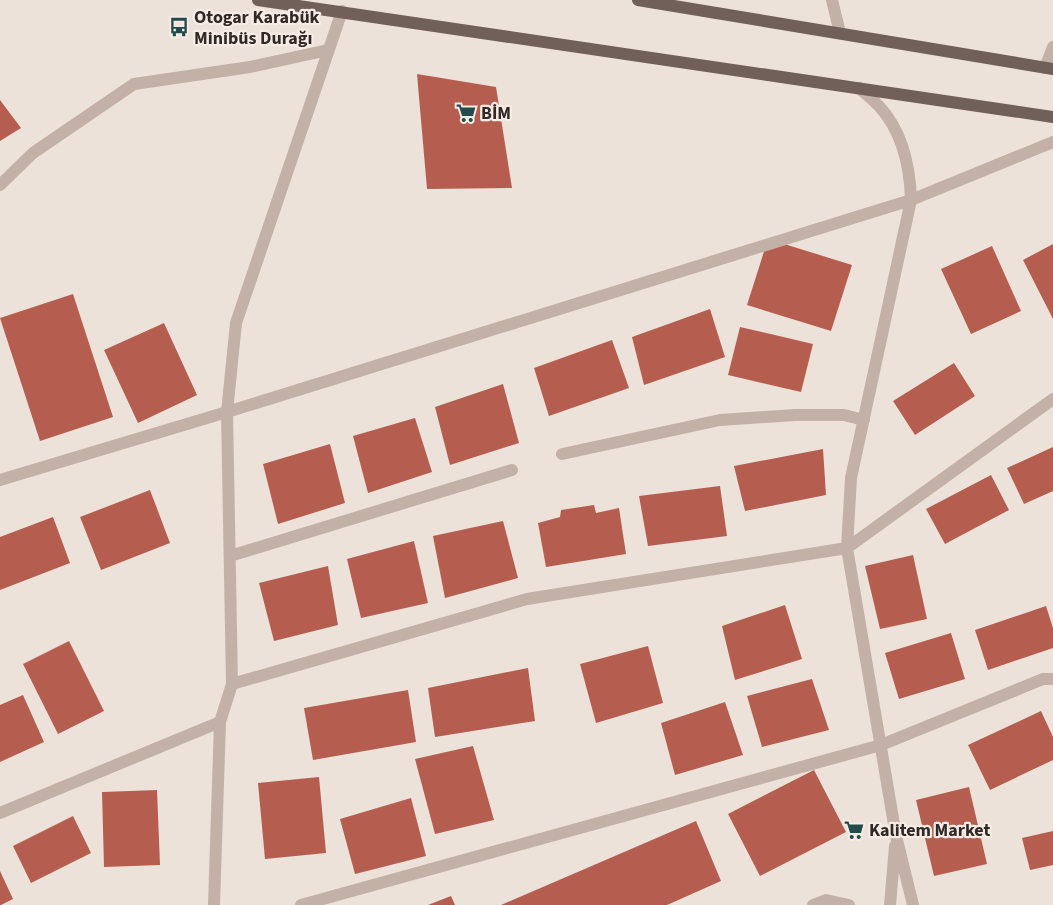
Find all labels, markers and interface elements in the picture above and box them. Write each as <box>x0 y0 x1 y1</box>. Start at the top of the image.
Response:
place label: Otogar Karabük Minibüs Durağı <box>194 5 320 51</box>
bus stop icon: Otogar Karabük Minibüs Durağı <box>168 16 190 38</box>
place label: BİM <box>481 101 511 126</box>
supermarket icon: BİM <box>455 102 477 124</box>
place label: Kalitem Market <box>869 818 990 843</box>
supermarket icon: Kalitem Market <box>843 819 865 841</box>

